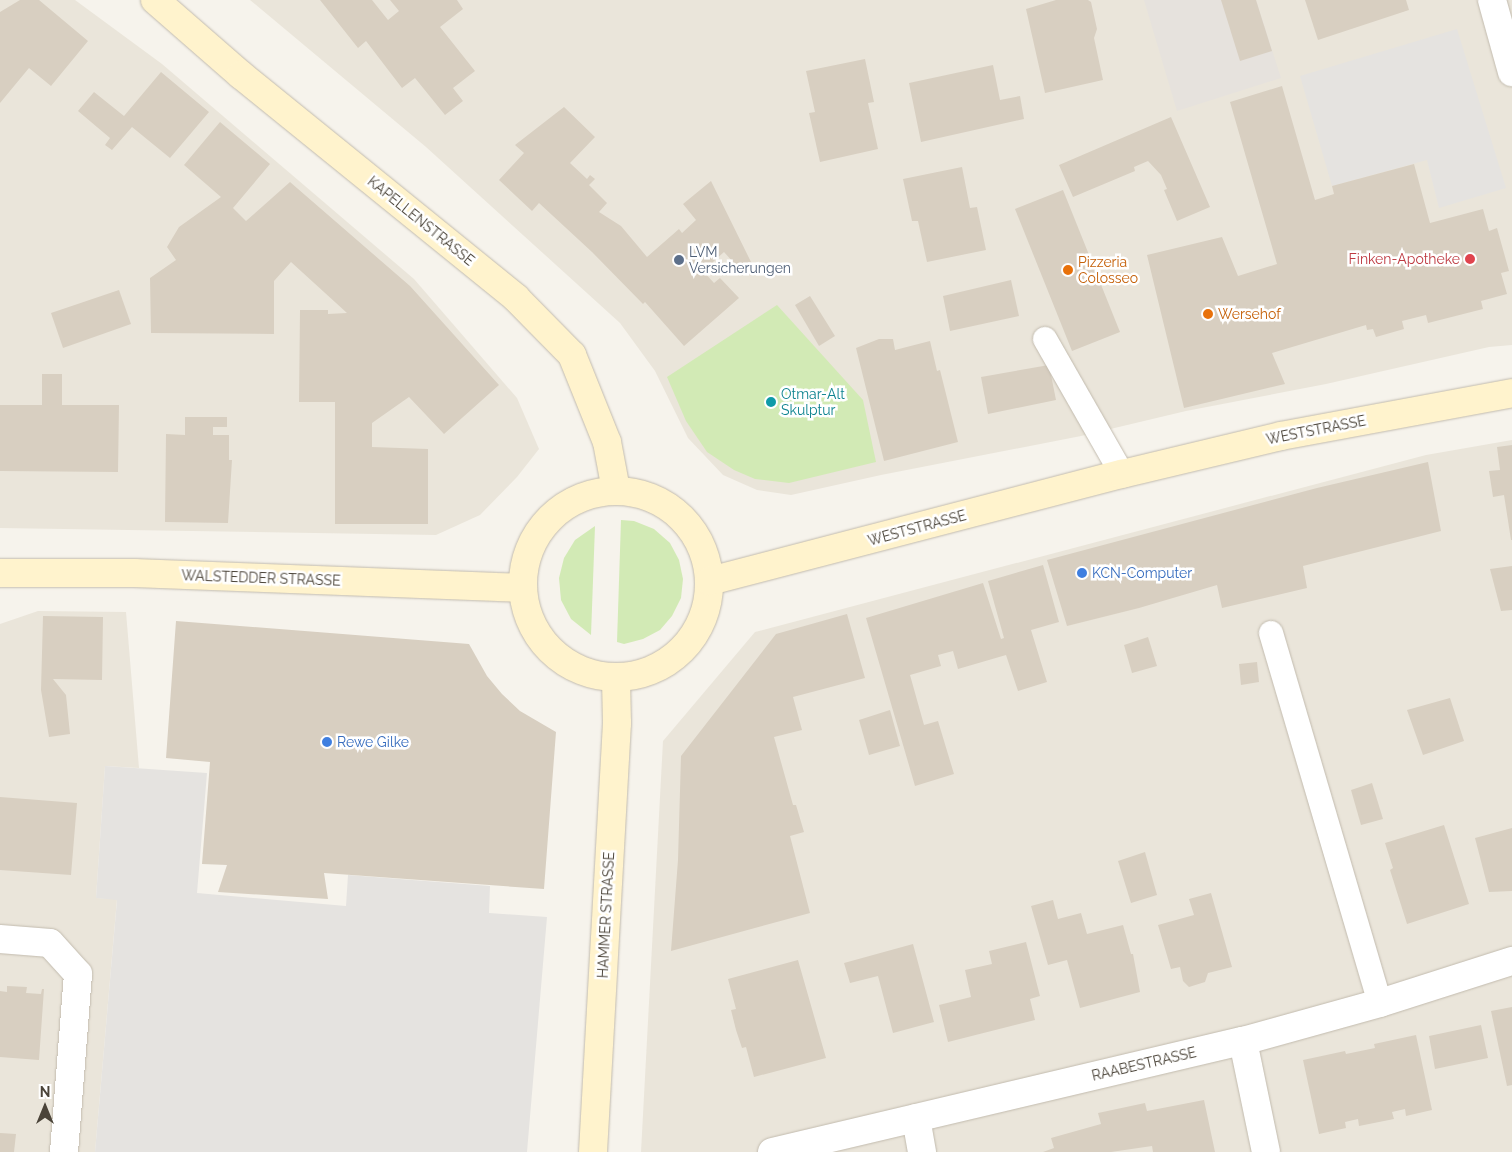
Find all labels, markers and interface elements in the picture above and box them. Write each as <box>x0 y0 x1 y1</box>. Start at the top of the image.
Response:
street label: KAPELLENSTRASSE <box>364 173 478 269</box>
place label: LVM Versicherungen <box>689 244 791 276</box>
place label: Finken-Apotheke <box>1349 251 1460 267</box>
marker: Finken-Apotheke <box>1464 253 1476 265</box>
marker: LVM Versicherungen <box>673 254 685 266</box>
place label: Pizzeria Colosseo <box>1078 254 1138 286</box>
marker: Pizzeria Colosseo <box>1062 264 1074 276</box>
place label: Wersehof <box>1218 306 1281 322</box>
marker: Wersehof <box>1202 308 1214 320</box>
place label: Otmar-Alt Skulptur <box>781 386 845 418</box>
marker: Otmar-Alt Skulptur <box>765 396 777 408</box>
street label: WESTSTRASSE <box>1265 412 1367 448</box>
street label: WESTSTRASSE <box>866 507 968 549</box>
place label: KCN-Computer <box>1092 565 1192 581</box>
street label: WALSTEDDER STRASSE <box>181 567 341 589</box>
marker: KCN-Computer <box>1076 567 1088 579</box>
place label: Rewe Gilke <box>337 734 409 750</box>
marker: Rewe Gilke <box>321 736 333 748</box>
street label: HAMMER STRASSE <box>594 851 618 979</box>
street label: RAABESTRASSE <box>1090 1044 1198 1084</box>
north arrow <box>20 1082 70 1132</box>
text: N <box>40 1084 50 1100</box>

